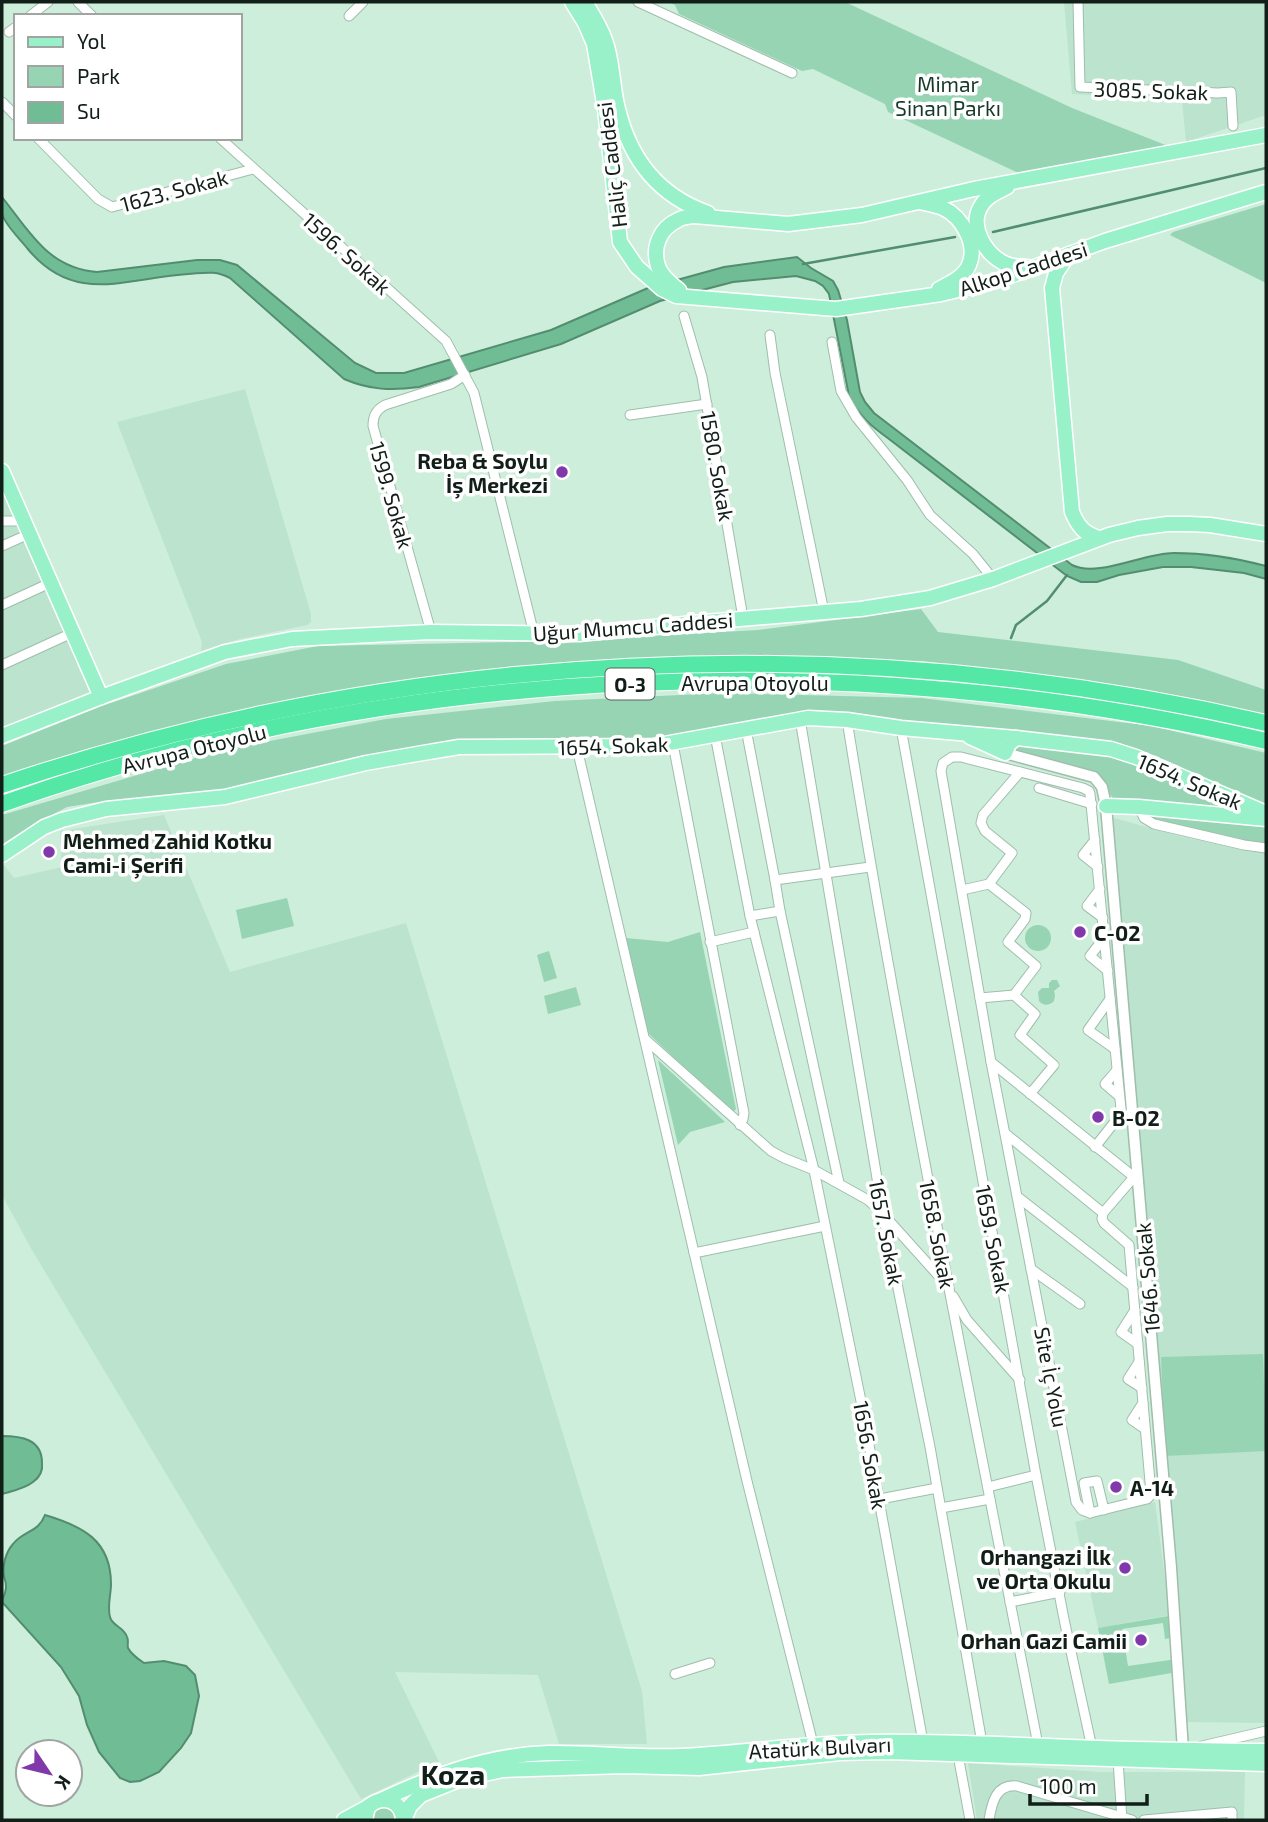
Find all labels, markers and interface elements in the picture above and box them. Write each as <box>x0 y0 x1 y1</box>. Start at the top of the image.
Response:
legend <box>14 14 242 140</box>
text: Yol <box>77 28 106 53</box>
text: Park <box>77 63 120 88</box>
park label: Mimar Sinan Parkı <box>895 71 1001 120</box>
street label: 3085. Sokak <box>1093 76 1209 105</box>
text: Su <box>77 98 101 123</box>
street label: Haliç Caddesi <box>591 100 633 229</box>
street label: 1623. Sokak <box>118 164 231 216</box>
street label: 1596. Sokak <box>298 207 396 299</box>
street label: Alkop Caddesi <box>956 236 1090 300</box>
street label: 1580. Sokak <box>696 409 740 523</box>
street label: 1599. Sokak <box>365 439 419 551</box>
place label: Reba & Soylu İş Merkezi <box>417 448 548 499</box>
marker: Reba & Soylu İş Merkezi <box>554 464 570 480</box>
street label: Uğur Mumcu Caddesi <box>532 607 734 645</box>
road number: O-3 <box>606 668 654 699</box>
street label: Avrupa Otoyolu <box>681 670 829 695</box>
street label: Avrupa Otoyolu <box>119 718 269 778</box>
street label: 1654. Sokak <box>557 731 669 759</box>
street label: 1654. Sokak <box>1134 748 1246 814</box>
place label: Mehmed Zahid Kotku Cami-i Şerifi <box>63 828 272 879</box>
marker: Mehmed Zahid Kotku Cami-i Şerifi <box>41 844 57 860</box>
place label: C-02 <box>1094 920 1140 945</box>
marker: C-02 <box>1072 924 1088 940</box>
place label: B-02 <box>1112 1105 1160 1130</box>
marker: B-02 <box>1090 1109 1106 1125</box>
street label: 1657. Sokak <box>864 1177 910 1287</box>
street label: 1658. Sokak <box>915 1177 961 1291</box>
street label: 1659. Sokak <box>971 1183 1017 1296</box>
street label: 1646. Sokak <box>1130 1221 1164 1335</box>
street label: Site İç Yolu <box>1028 1325 1074 1430</box>
street label: 1656. Sokak <box>849 1399 893 1512</box>
place label: A-14 <box>1130 1475 1174 1500</box>
marker: A-14 <box>1108 1479 1124 1495</box>
place label: Orhangazi İlk ve Orta Okulu <box>976 1544 1111 1593</box>
marker: Orhangazi İlk ve Orta Okulu <box>1117 1560 1133 1576</box>
place label: Orhan Gazi Camii <box>960 1628 1127 1653</box>
marker: Orhan Gazi Camii <box>1133 1632 1149 1648</box>
street label: Atatürk Bulvarı <box>748 1731 892 1763</box>
north arrow <box>14 1738 84 1808</box>
district label: Koza <box>421 1757 485 1791</box>
scale bar <box>1030 1762 1147 1806</box>
text: K <box>50 1772 76 1795</box>
text: 100 m <box>1040 1773 1097 1798</box>

